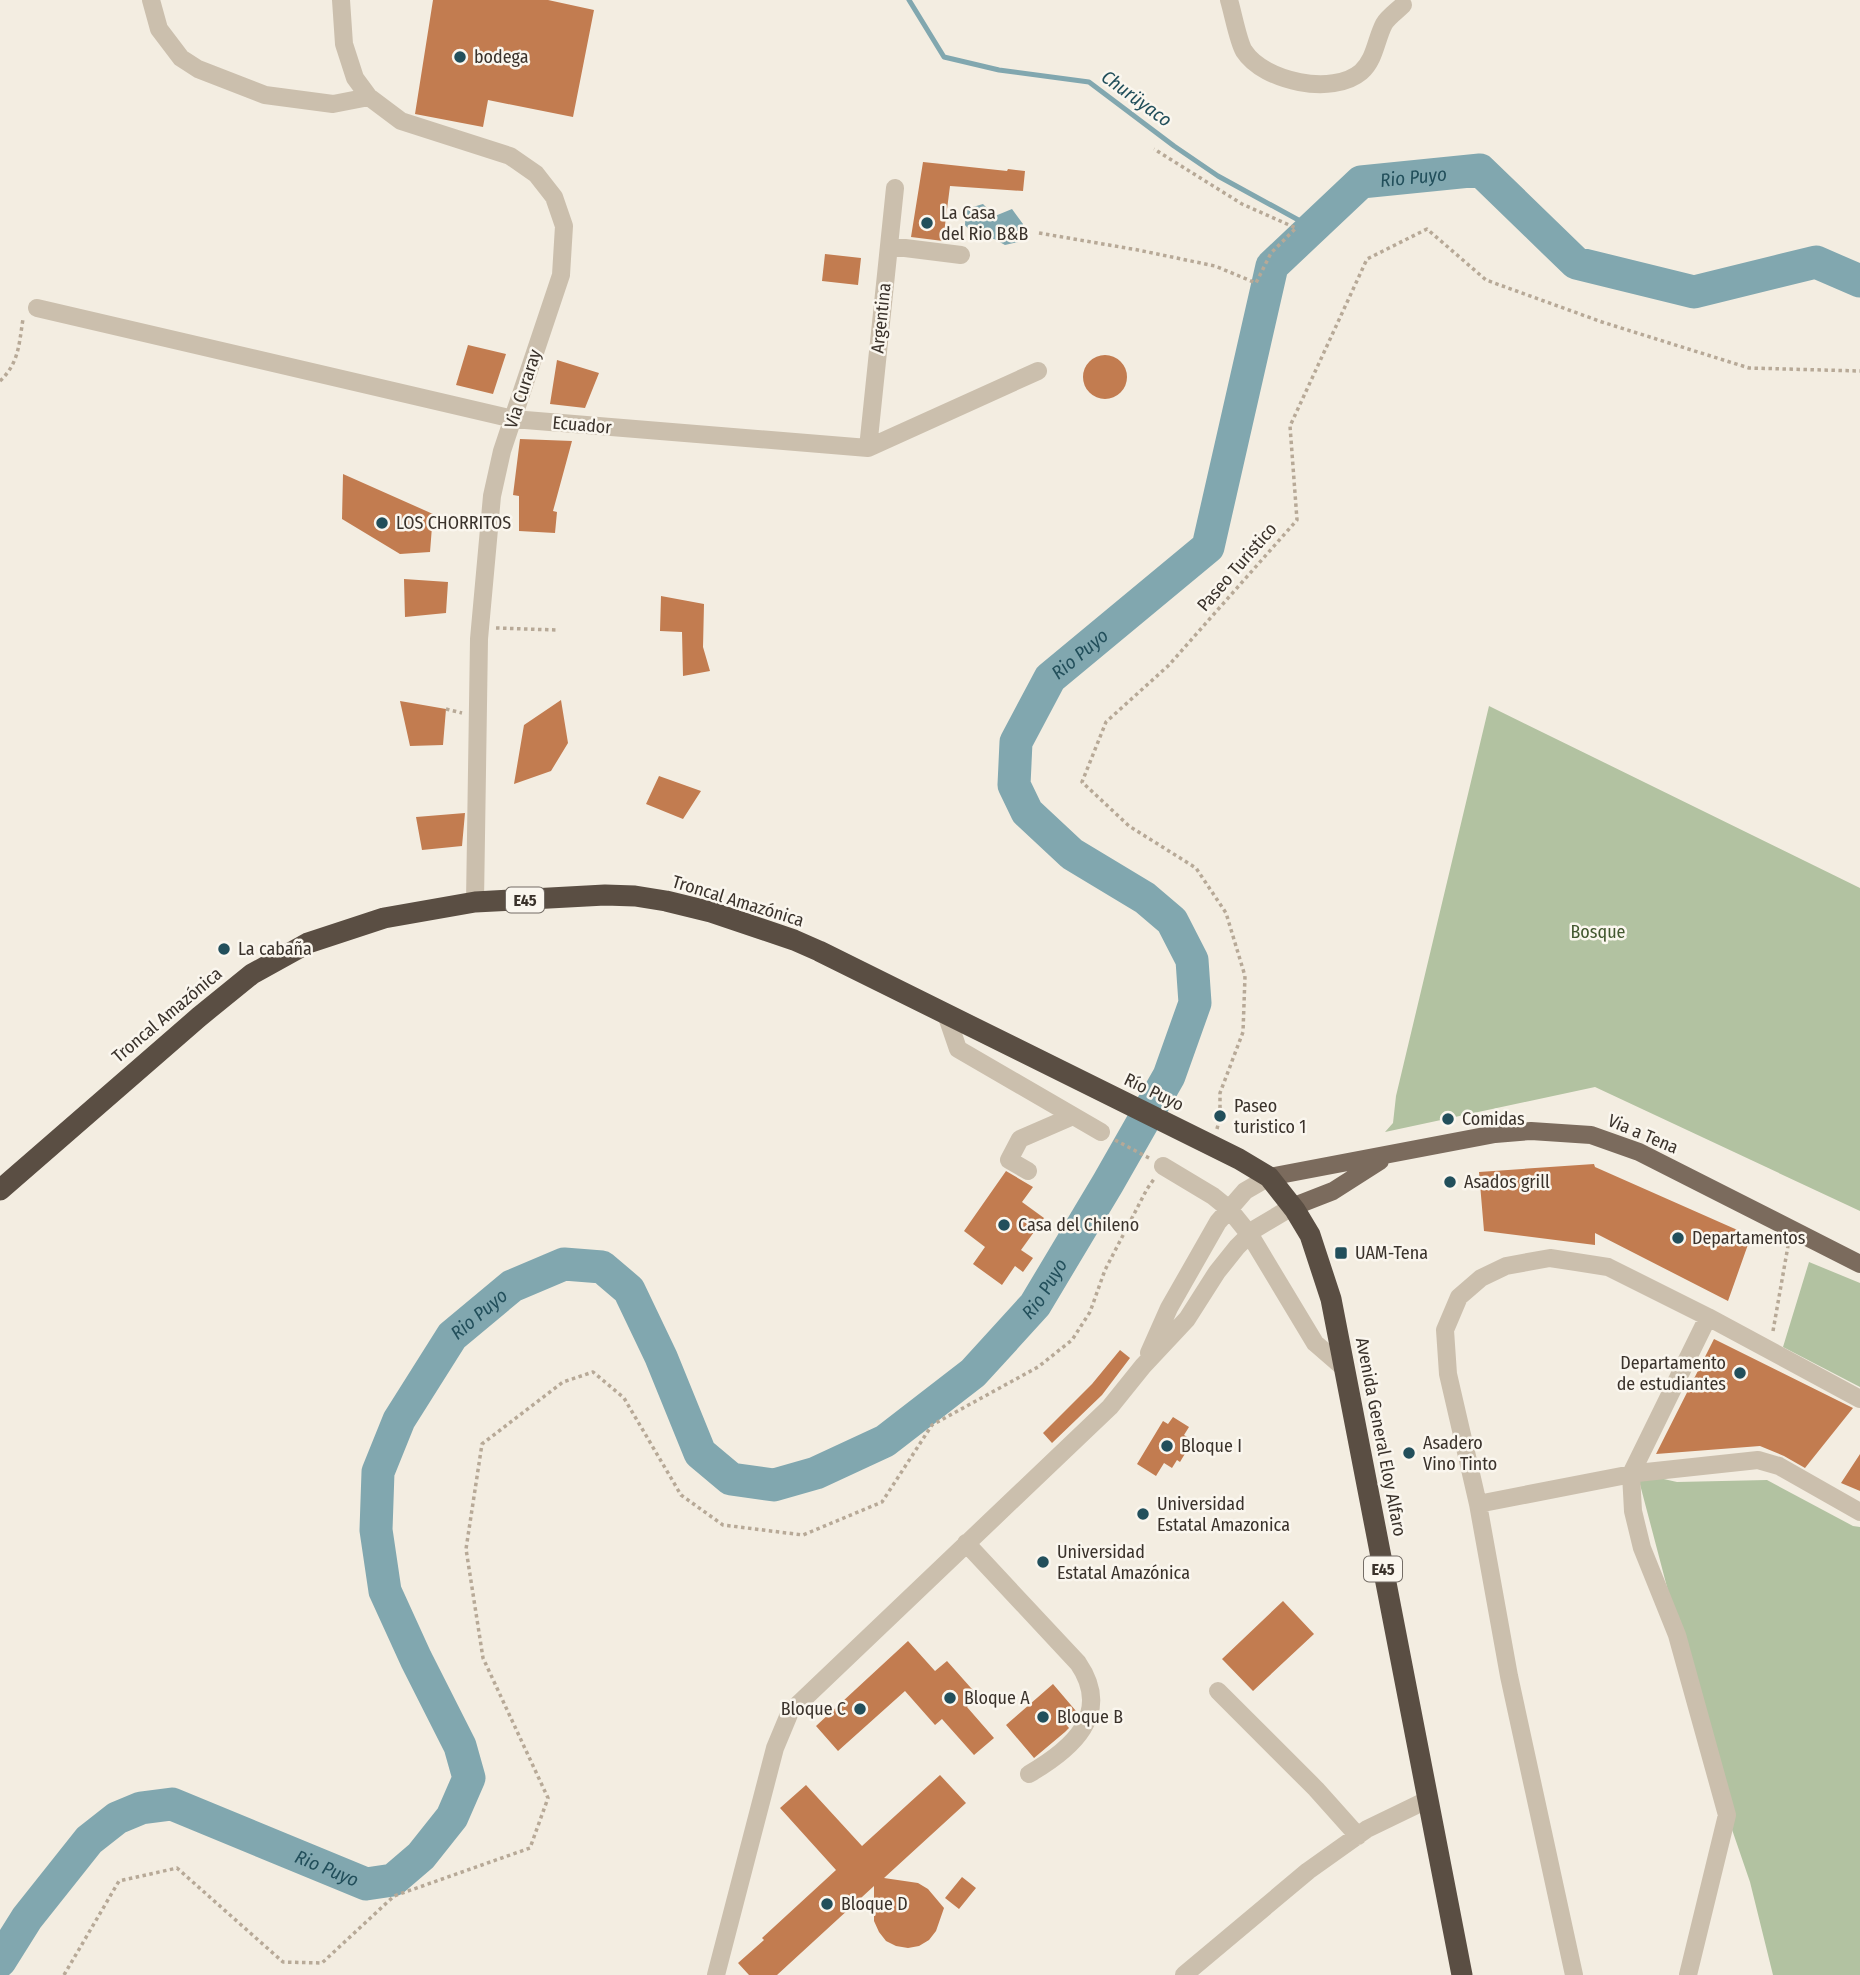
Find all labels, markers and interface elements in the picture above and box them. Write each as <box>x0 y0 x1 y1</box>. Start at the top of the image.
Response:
place label: bodega <box>474 46 529 68</box>
marker: bodega <box>452 49 468 65</box>
water label: Churüyaco <box>1097 65 1176 132</box>
water label: Rio Puyo <box>1379 162 1448 192</box>
place label: La Casa del Rio B&B <box>941 202 1028 245</box>
marker: La Casa del Rio B&B <box>919 215 935 231</box>
street label: Argentina <box>866 281 896 354</box>
street label: Via Curaray <box>500 347 546 431</box>
street label: Ecuador <box>552 411 613 439</box>
place label: LOS CHORRITOS <box>396 512 511 534</box>
marker: LOS CHORRITOS <box>374 515 390 531</box>
street label: Paseo Turistico <box>1193 518 1281 616</box>
water label: Rio Puyo <box>1047 624 1113 684</box>
street label: Troncal Amazónica <box>669 871 807 932</box>
road number: E45 <box>506 888 544 912</box>
park label: Bosque <box>1571 921 1626 943</box>
place label: La cabaña <box>238 938 312 960</box>
marker: La cabaña <box>216 941 232 957</box>
street label: Troncal Amazónica <box>108 963 227 1067</box>
street label: Río Puyo <box>1120 1068 1188 1116</box>
place label: Paseo turistico 1 <box>1234 1095 1306 1138</box>
marker: Paseo turistico 1 <box>1212 1108 1228 1124</box>
place label: Comidas <box>1462 1108 1525 1130</box>
street label: Via a Tena <box>1604 1109 1682 1159</box>
marker: Comidas <box>1440 1111 1456 1127</box>
place label: Asados grill <box>1464 1171 1550 1193</box>
marker: Asados grill <box>1442 1174 1458 1190</box>
place label: Casa del Chileno <box>1018 1214 1139 1236</box>
marker: Casa del Chileno <box>996 1217 1012 1233</box>
place label: Departamentos <box>1692 1227 1806 1249</box>
marker: Departamentos <box>1670 1230 1686 1246</box>
place label: UAM-Tena <box>1355 1242 1428 1264</box>
marker: UAM-Tena <box>1333 1245 1349 1261</box>
water label: Rio Puyo <box>1017 1254 1072 1324</box>
water label: Rio Puyo <box>446 1284 512 1344</box>
street label: Avenida General Eloy Alfaro <box>1351 1336 1411 1538</box>
place label: Departamento de estudiantes <box>1617 1352 1726 1395</box>
marker: Departamento de estudiantes <box>1732 1365 1748 1381</box>
place label: Asadero Vino Tinto <box>1423 1432 1497 1475</box>
place label: Bloque I <box>1181 1435 1242 1457</box>
marker: Bloque I <box>1159 1438 1175 1454</box>
marker: Asadero Vino Tinto <box>1401 1445 1417 1461</box>
place label: Universidad Estatal Amazonica <box>1157 1493 1290 1536</box>
marker: Universidad Estatal Amazonica <box>1135 1506 1151 1522</box>
place label: Universidad Estatal Amazónica <box>1057 1541 1190 1584</box>
marker: Universidad Estatal Amazónica <box>1035 1554 1051 1570</box>
road number: E45 <box>1364 1556 1402 1582</box>
place label: Bloque A <box>964 1687 1030 1709</box>
marker: Bloque A <box>942 1690 958 1706</box>
place label: Bloque C <box>781 1698 846 1720</box>
marker: Bloque C <box>852 1701 868 1717</box>
place label: Bloque B <box>1057 1706 1123 1728</box>
marker: Bloque B <box>1035 1709 1051 1725</box>
water label: Rio Puyo <box>292 1845 362 1892</box>
place label: Bloque D <box>841 1893 908 1915</box>
marker: Bloque D <box>819 1896 835 1912</box>

